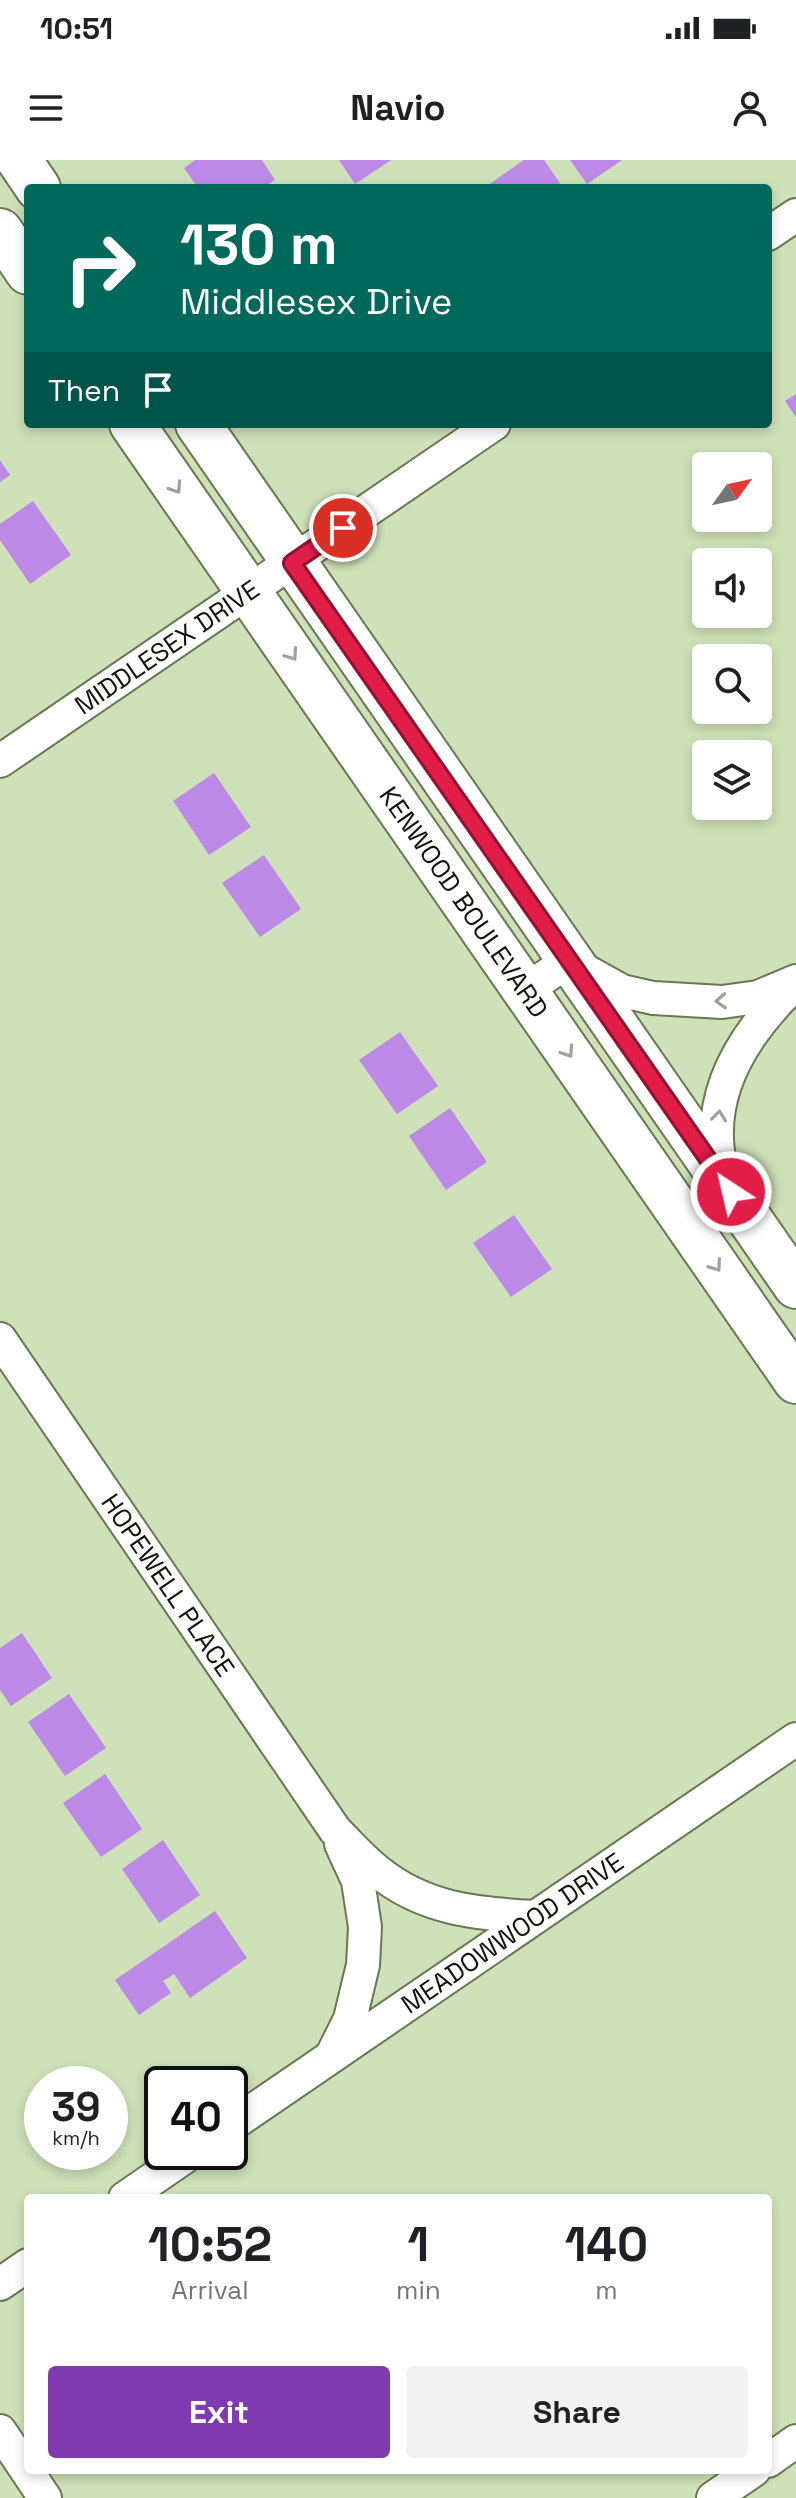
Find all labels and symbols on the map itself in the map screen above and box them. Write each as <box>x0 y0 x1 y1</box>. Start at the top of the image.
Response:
north arrow <box>692 452 772 532</box>
one-way arrow <box>166 480 181 494</box>
pin <box>309 494 377 562</box>
street label: MIDDLESEX DRIVE <box>68 572 266 722</box>
one-way arrow <box>282 646 296 661</box>
street label: KENWOOD BOULEVARD <box>372 780 556 1024</box>
one-way arrow <box>714 992 727 1009</box>
one-way arrow <box>558 1044 573 1058</box>
one-way arrow <box>710 1110 727 1123</box>
position arrow <box>689 1150 773 1234</box>
one-way arrow <box>706 1258 721 1272</box>
street label: HOPEWELL PLACE <box>94 1487 242 1683</box>
street label: MEADOWWOOD DRIVE <box>395 1845 630 2021</box>
speed limit sign: 40 <box>144 2066 248 2170</box>

